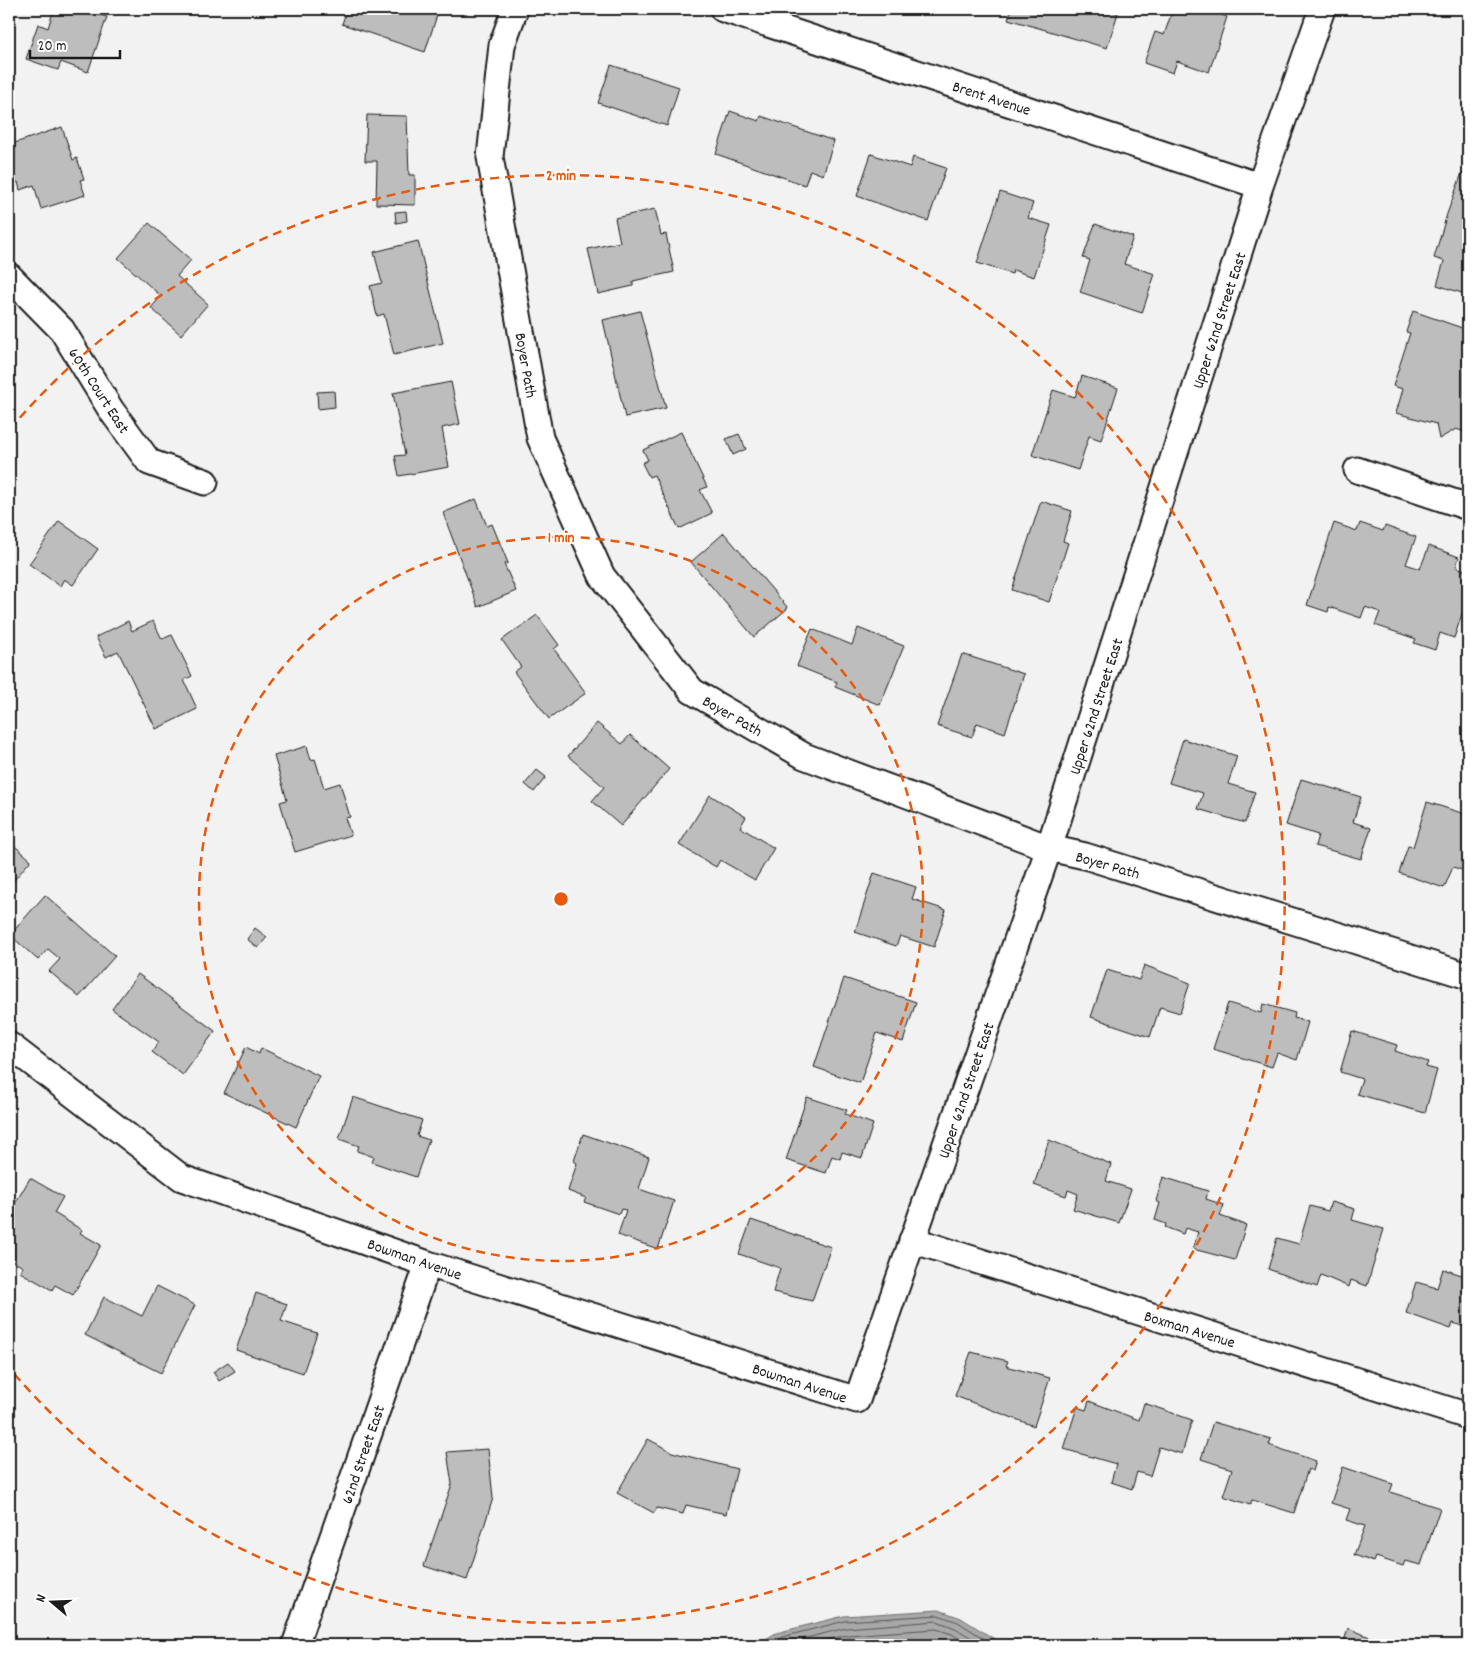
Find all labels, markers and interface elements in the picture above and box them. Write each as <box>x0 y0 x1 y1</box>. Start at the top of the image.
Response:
scale bar <box>30 28 120 60</box>
text: 20 m <box>38 36 66 58</box>
street label: Brent Avenue <box>949 76 1033 123</box>
text: 2 min <box>546 166 576 188</box>
street label: Upper 62nd Street East <box>1187 249 1253 392</box>
street label: Boyer Path <box>507 331 542 400</box>
street label: 60th Court East <box>61 344 134 439</box>
text: 1 min <box>548 528 574 550</box>
street label: Upper 62nd Street East <box>1064 635 1130 778</box>
street label: Boyer Path <box>697 691 766 744</box>
street label: Boyer Path <box>1073 846 1142 887</box>
centre of rings <box>552 890 570 908</box>
street label: Upper 62nd Street East <box>933 1020 1001 1162</box>
street label: Bowman Avenue <box>364 1233 464 1287</box>
street label: Boxman Avenue <box>1141 1306 1238 1355</box>
street label: Bowman Avenue <box>749 1358 850 1411</box>
street label: 62nd Street East <box>337 1402 392 1507</box>
north arrow <box>28 1576 78 1626</box>
text: N <box>31 1592 52 1605</box>

